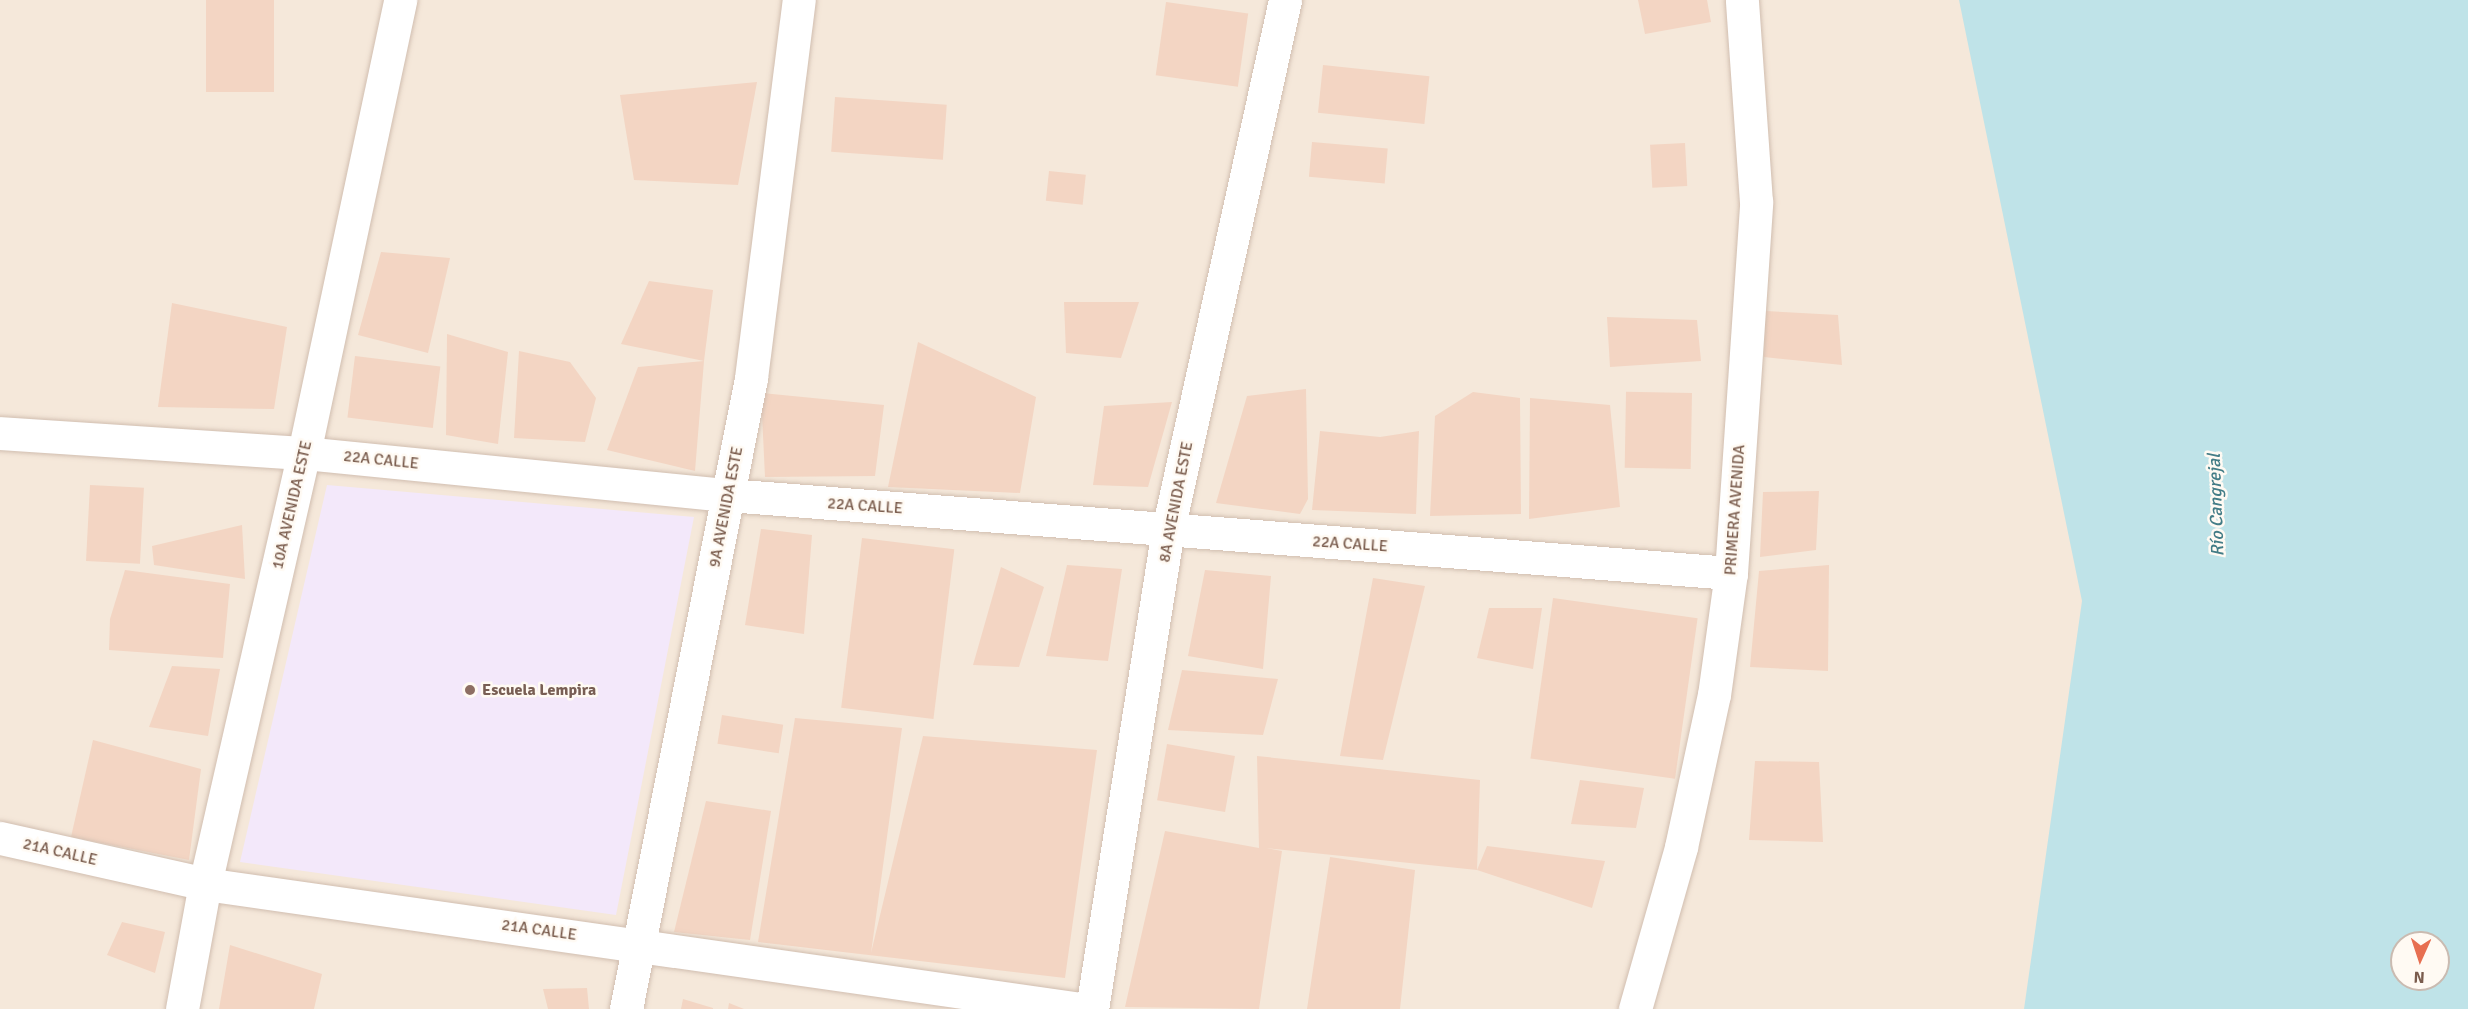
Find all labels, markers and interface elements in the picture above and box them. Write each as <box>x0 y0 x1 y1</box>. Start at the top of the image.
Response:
street label: 10A AVENIDA ESTE <box>268 439 316 571</box>
street label: 8A AVENIDA ESTE <box>1155 440 1197 564</box>
street label: PRIMERA AVENIDA <box>1721 444 1749 576</box>
street label: 9A AVENIDA ESTE <box>705 445 747 569</box>
street label: 22A CALLE <box>342 447 420 473</box>
water label: Río Cangrejal <box>2203 453 2229 557</box>
street label: 22A CALLE <box>827 494 903 518</box>
street label: 22A CALLE <box>1312 532 1388 556</box>
place label: Escuela Lempira <box>482 680 596 700</box>
marker: Escuela Lempira <box>463 683 477 697</box>
street label: 21A CALLE <box>21 834 99 870</box>
street label: 21A CALLE <box>500 915 578 945</box>
north arrow <box>2390 931 2450 991</box>
text: N <box>2413 967 2425 987</box>

